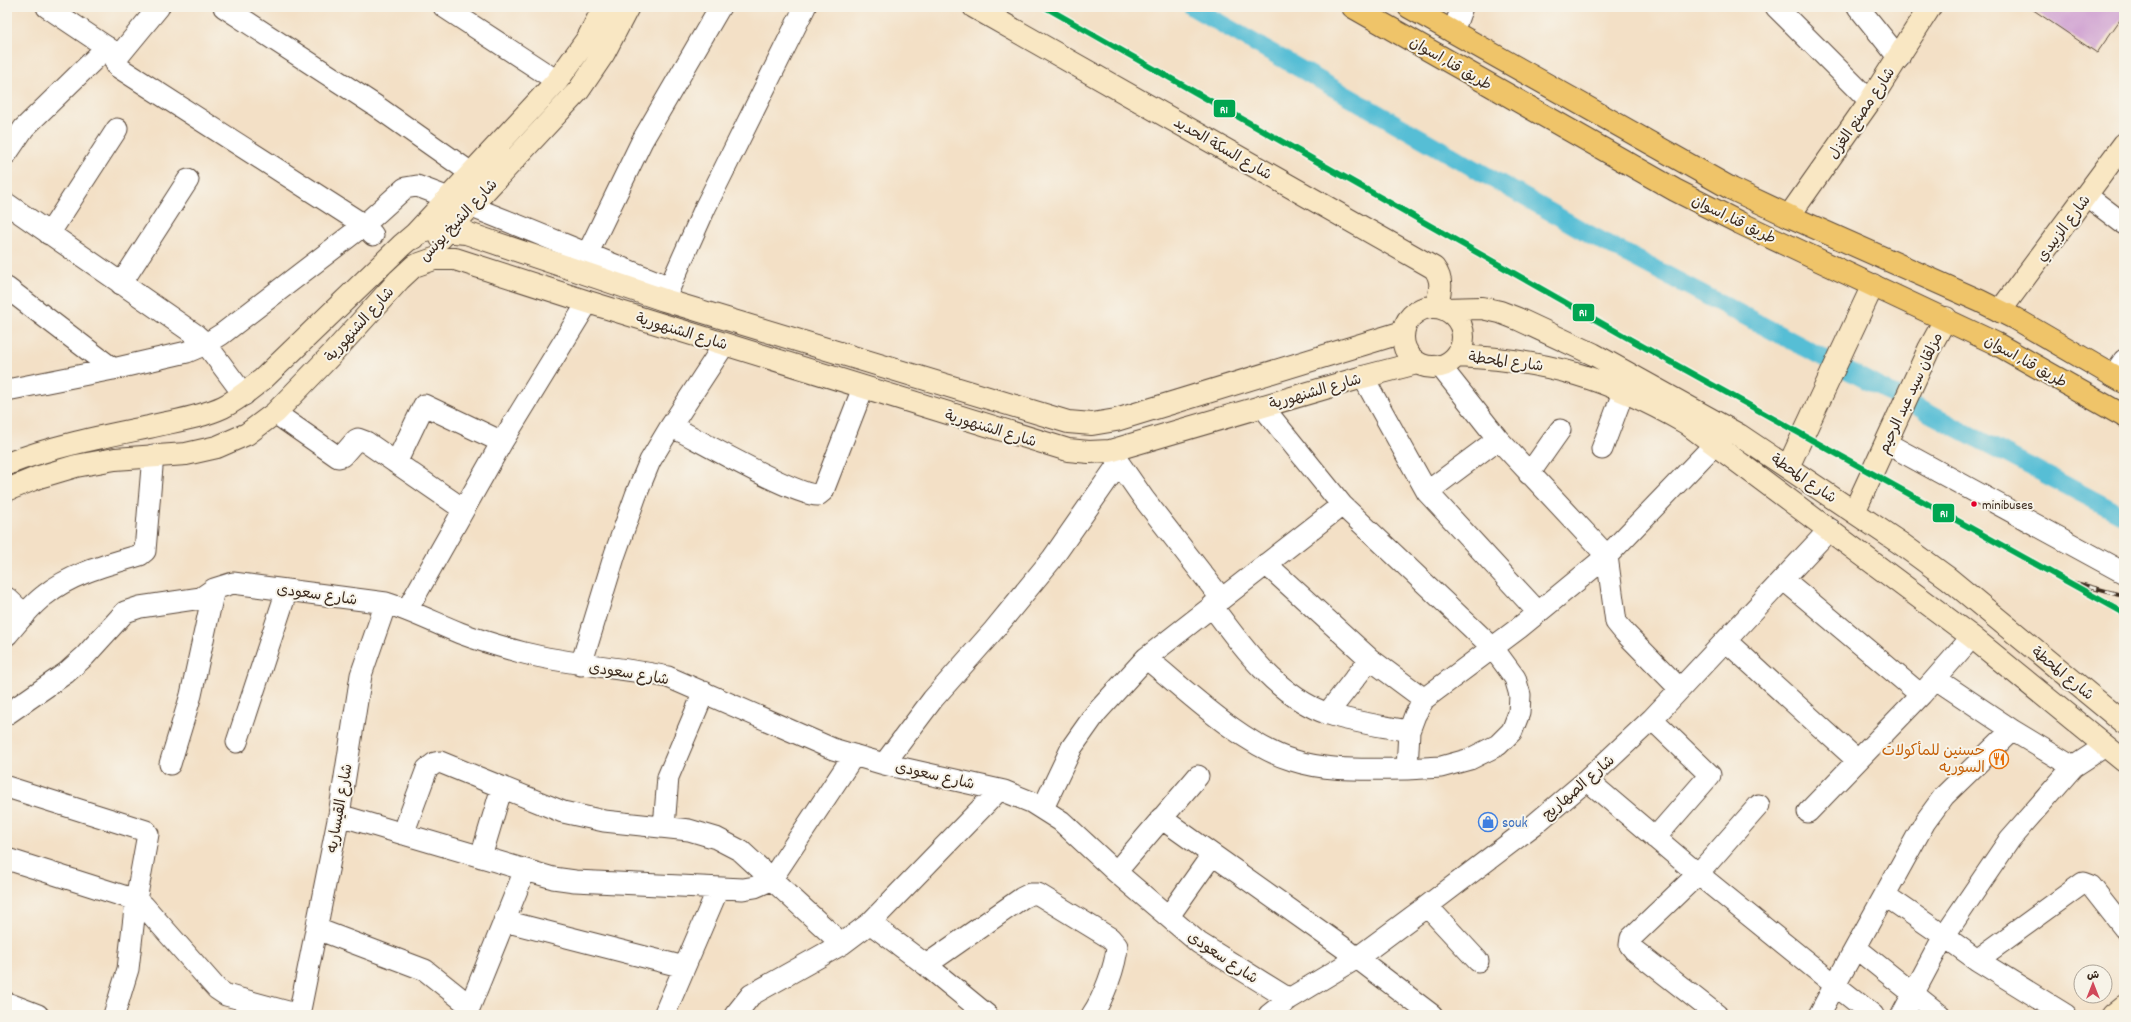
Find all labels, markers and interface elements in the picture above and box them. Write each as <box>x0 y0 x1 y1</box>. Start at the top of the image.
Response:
street label: طريق قنا, اسوان <box>1405 32 1495 97</box>
street label: شارع مصنع الغزل <box>1824 64 1902 165</box>
line badge: R1 <box>1213 99 1236 118</box>
text: R1 <box>1220 103 1228 119</box>
street label: شارع السكة الحديد <box>1169 113 1275 187</box>
street label: شارع الشيخ يونس <box>415 175 504 268</box>
street label: طريق قنا, اسوان <box>1687 191 1779 251</box>
street label: شارع الزبيدي <box>2032 191 2097 267</box>
street label: شارع الشنهورية <box>321 283 400 368</box>
line badge: R1 <box>1572 303 1595 322</box>
text: R1 <box>1579 306 1587 322</box>
street label: شارع الشنهورية <box>633 309 730 357</box>
street label: مزلقان سيد عبد الرحيم <box>1874 329 1950 458</box>
street label: طريق قنا, اسوان <box>1980 331 2070 395</box>
street label: شارع المحطة <box>1467 347 1544 378</box>
street label: شارع الشنهورية <box>1267 369 1364 417</box>
street label: شارع الشنهورية <box>942 406 1039 454</box>
street label: شارع المحطة <box>1766 450 1840 510</box>
place label: minibuses <box>1982 496 2033 516</box>
marker: minibuses <box>1969 499 1979 509</box>
line badge: R1 <box>1932 503 1955 523</box>
text: R1 <box>1940 507 1948 523</box>
street label: شارع سعودى <box>275 579 358 613</box>
street label: شارع المحطة <box>2026 642 2098 707</box>
street label: شارع سعودى <box>587 658 670 692</box>
place label: حسنين للمأكولات السوريه <box>1882 741 1985 780</box>
restaurant icon: حسنين للمأكولات السوريه <box>1988 748 2010 770</box>
street label: شارع الصهاريج <box>1538 751 1620 826</box>
street label: شارع سعودى <box>893 757 976 797</box>
street label: شارع القيساريه <box>322 762 360 855</box>
shop icon: souk <box>1477 811 1499 833</box>
place label: souk <box>1502 813 1528 835</box>
street label: شارع سعودى <box>1182 927 1262 990</box>
north arrow <box>2073 964 2113 1004</box>
text: ش <box>2087 968 2099 984</box>

